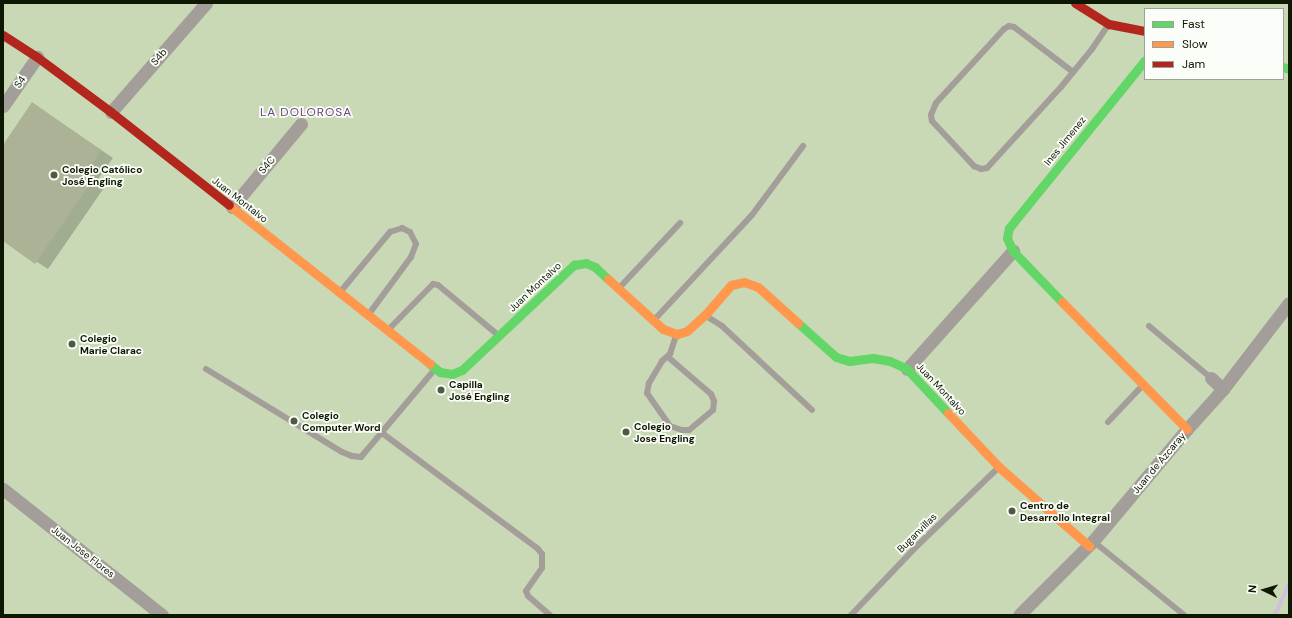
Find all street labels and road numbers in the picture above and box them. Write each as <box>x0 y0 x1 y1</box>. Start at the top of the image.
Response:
street label: S4b <box>149 46 169 68</box>
street label: S4 <box>12 74 28 90</box>
street label: Ines Jimenez <box>1042 114 1088 168</box>
street label: S4C <box>256 154 278 176</box>
street label: Juan Montalvo <box>210 175 270 225</box>
street label: Juan Montalvo <box>506 260 564 314</box>
street label: Juan Montalvo <box>914 360 968 418</box>
street label: Juan de Azcaray <box>1130 430 1188 496</box>
street label: Buganvillas <box>895 511 939 555</box>
street label: Juan Jose Flores <box>49 524 117 580</box>

